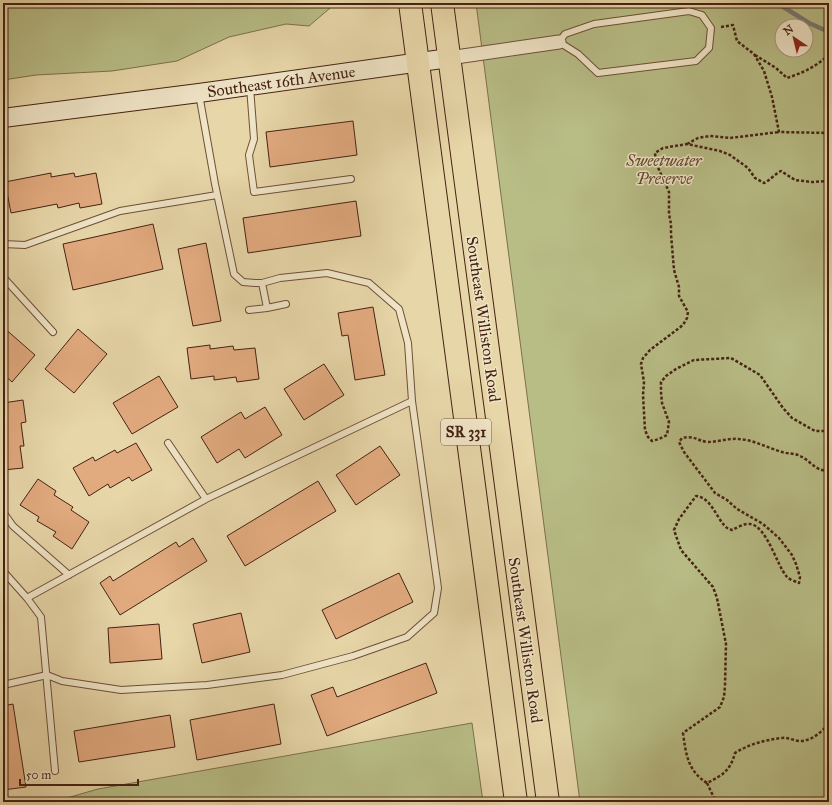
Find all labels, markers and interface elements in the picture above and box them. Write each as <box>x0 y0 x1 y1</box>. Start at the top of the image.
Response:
north arrow <box>774 18 814 58</box>
text: N <box>781 22 797 38</box>
street label: Southeast 16th Avenue <box>206 62 357 101</box>
park label: Sweetwater Preserve <box>625 151 703 188</box>
street label: Southeast Williston Road <box>462 235 505 403</box>
road number: SR 331 <box>441 419 491 445</box>
street label: Southeast Williston Road <box>504 556 547 724</box>
scale bar <box>20 761 138 787</box>
text: 50 m <box>26 768 51 782</box>

